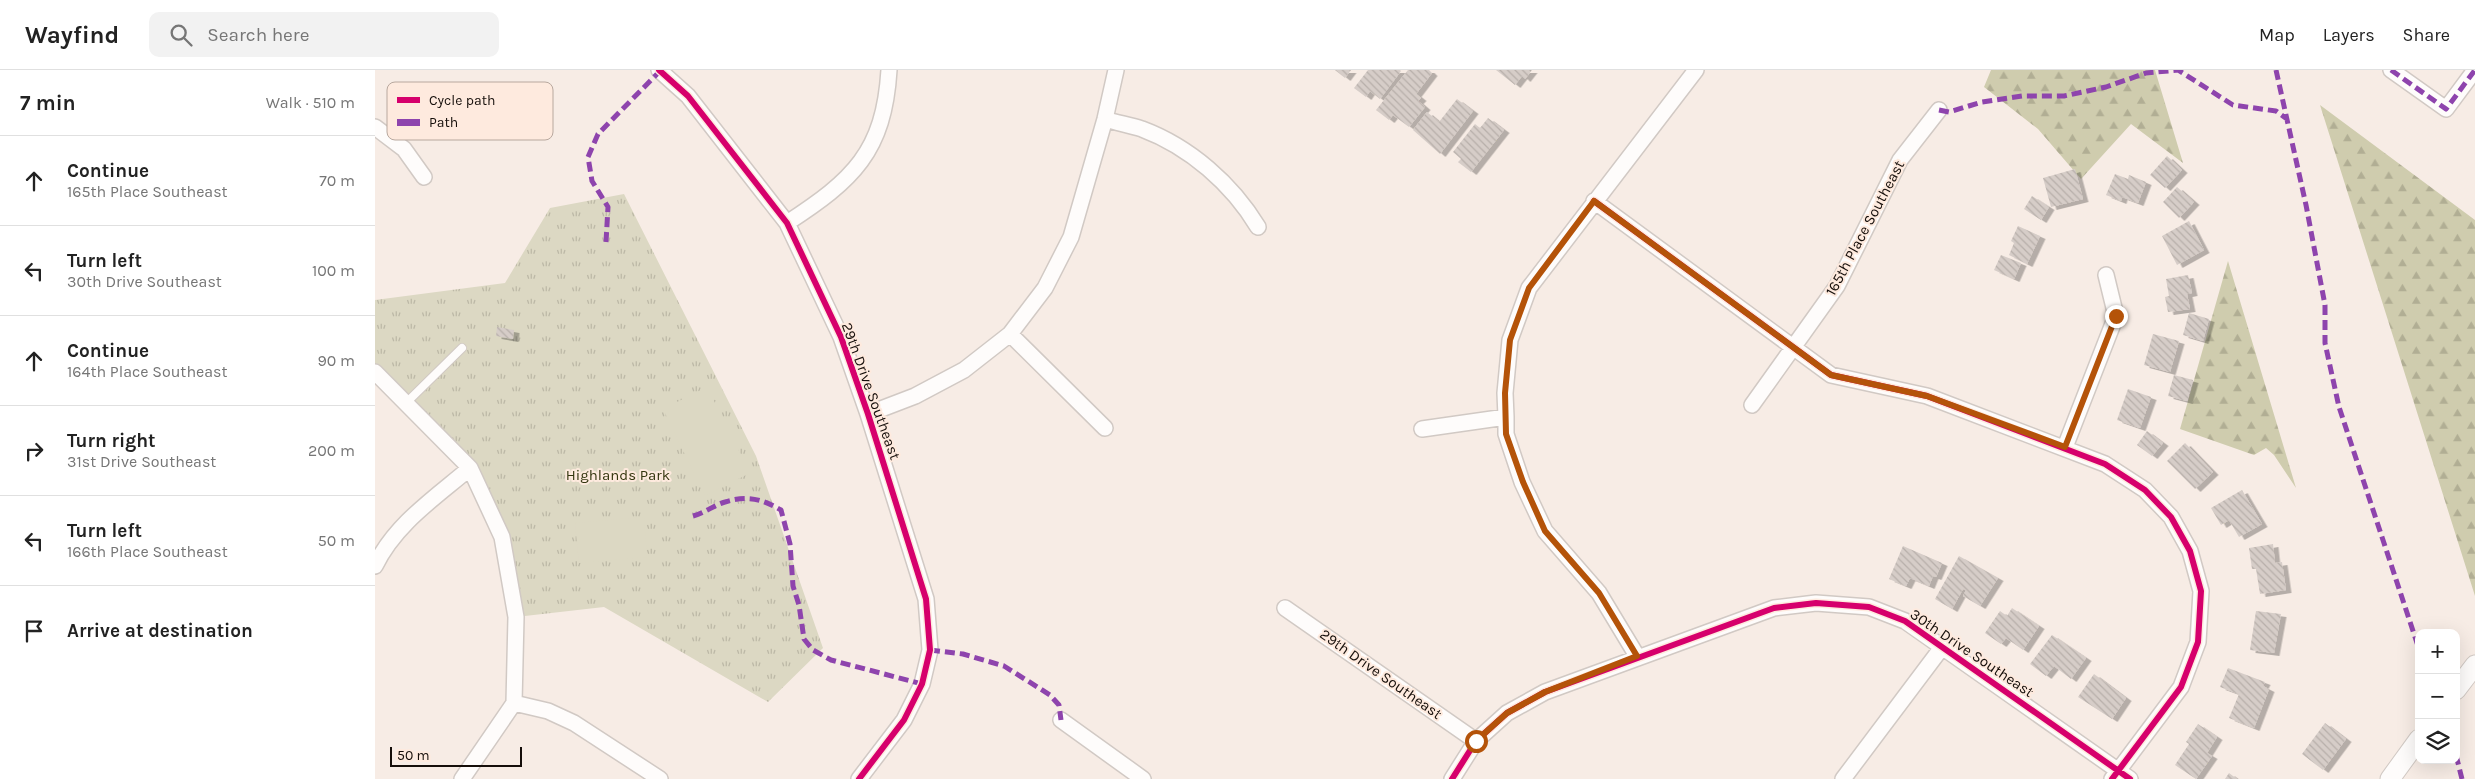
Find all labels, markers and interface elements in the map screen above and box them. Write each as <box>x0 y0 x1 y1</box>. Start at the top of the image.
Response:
search box <box>149 12 499 57</box>
text: Wayfind <box>25 21 119 49</box>
icon: search <box>167 21 195 49</box>
text: Search here <box>207 24 309 46</box>
text: Map <box>2259 24 2295 46</box>
text: Layers <box>2323 24 2375 46</box>
text: Share <box>2403 24 2450 46</box>
legend <box>387 82 553 140</box>
text: 7 min <box>20 91 76 115</box>
text: Cycle path <box>429 92 495 109</box>
text: Walk · 510 m <box>266 93 355 112</box>
text: Path <box>429 114 458 131</box>
street label: 165th Place Southeast <box>1822 157 1908 299</box>
text: Continue <box>67 160 149 182</box>
icon: ahead <box>20 167 48 195</box>
text: 70 m <box>319 171 355 190</box>
text: 165th Place Southeast <box>67 182 228 201</box>
text: Turn left <box>67 250 142 272</box>
icon: left <box>20 257 48 285</box>
text: 100 m <box>312 261 355 280</box>
text: 30th Drive Southeast <box>67 272 222 291</box>
route end <box>2105 305 2128 328</box>
street label: 29th Drive Southeast <box>838 320 904 462</box>
text: Continue <box>67 340 149 362</box>
icon: ahead <box>20 347 48 375</box>
text: 90 m <box>317 351 355 370</box>
text: 164th Place Southeast <box>67 362 228 381</box>
text: Turn right <box>67 430 156 452</box>
icon: right <box>20 437 48 465</box>
text: 200 m <box>308 441 355 460</box>
text: 31st Drive Southeast <box>67 452 216 471</box>
park label: Highlands Park <box>566 466 670 484</box>
text: Turn left <box>67 520 142 542</box>
icon: left <box>20 527 48 555</box>
text: 50 m <box>318 531 355 550</box>
text: 166th Place Southeast <box>67 542 228 561</box>
street label: 30th Drive Southeast <box>1907 605 2037 701</box>
icon: arrive <box>20 617 48 645</box>
text: Arrive at destination <box>67 620 253 642</box>
street label: 29th Drive Southeast <box>1317 625 1446 723</box>
map controls <box>2415 629 2460 764</box>
button: + <box>2415 629 2460 674</box>
button: − <box>2415 674 2460 719</box>
button: layers <box>2415 719 2460 764</box>
route start <box>1465 730 1488 753</box>
scale bar <box>390 744 523 767</box>
text: 50 m <box>397 747 430 764</box>

